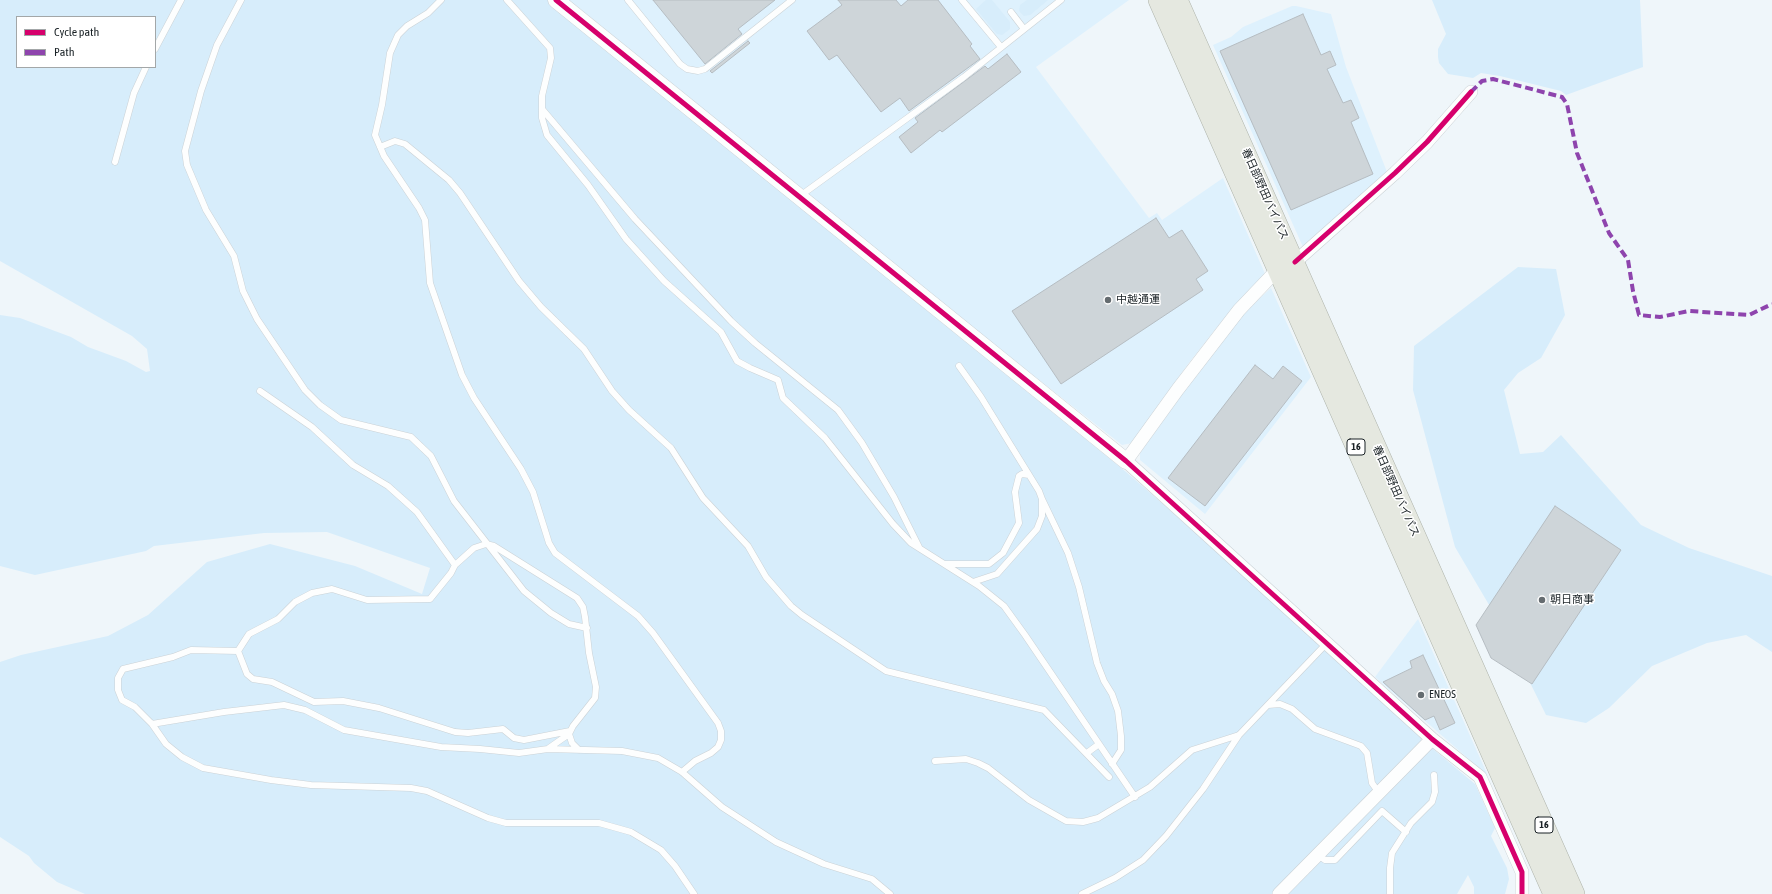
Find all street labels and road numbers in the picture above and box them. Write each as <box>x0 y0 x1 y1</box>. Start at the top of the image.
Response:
street label: 春日部野田バイパス <box>1239 146 1291 242</box>
road number: 16 <box>1347 439 1365 455</box>
street label: 春日部野田バイパス <box>1370 443 1422 539</box>
road number: 16 <box>1535 817 1553 833</box>

